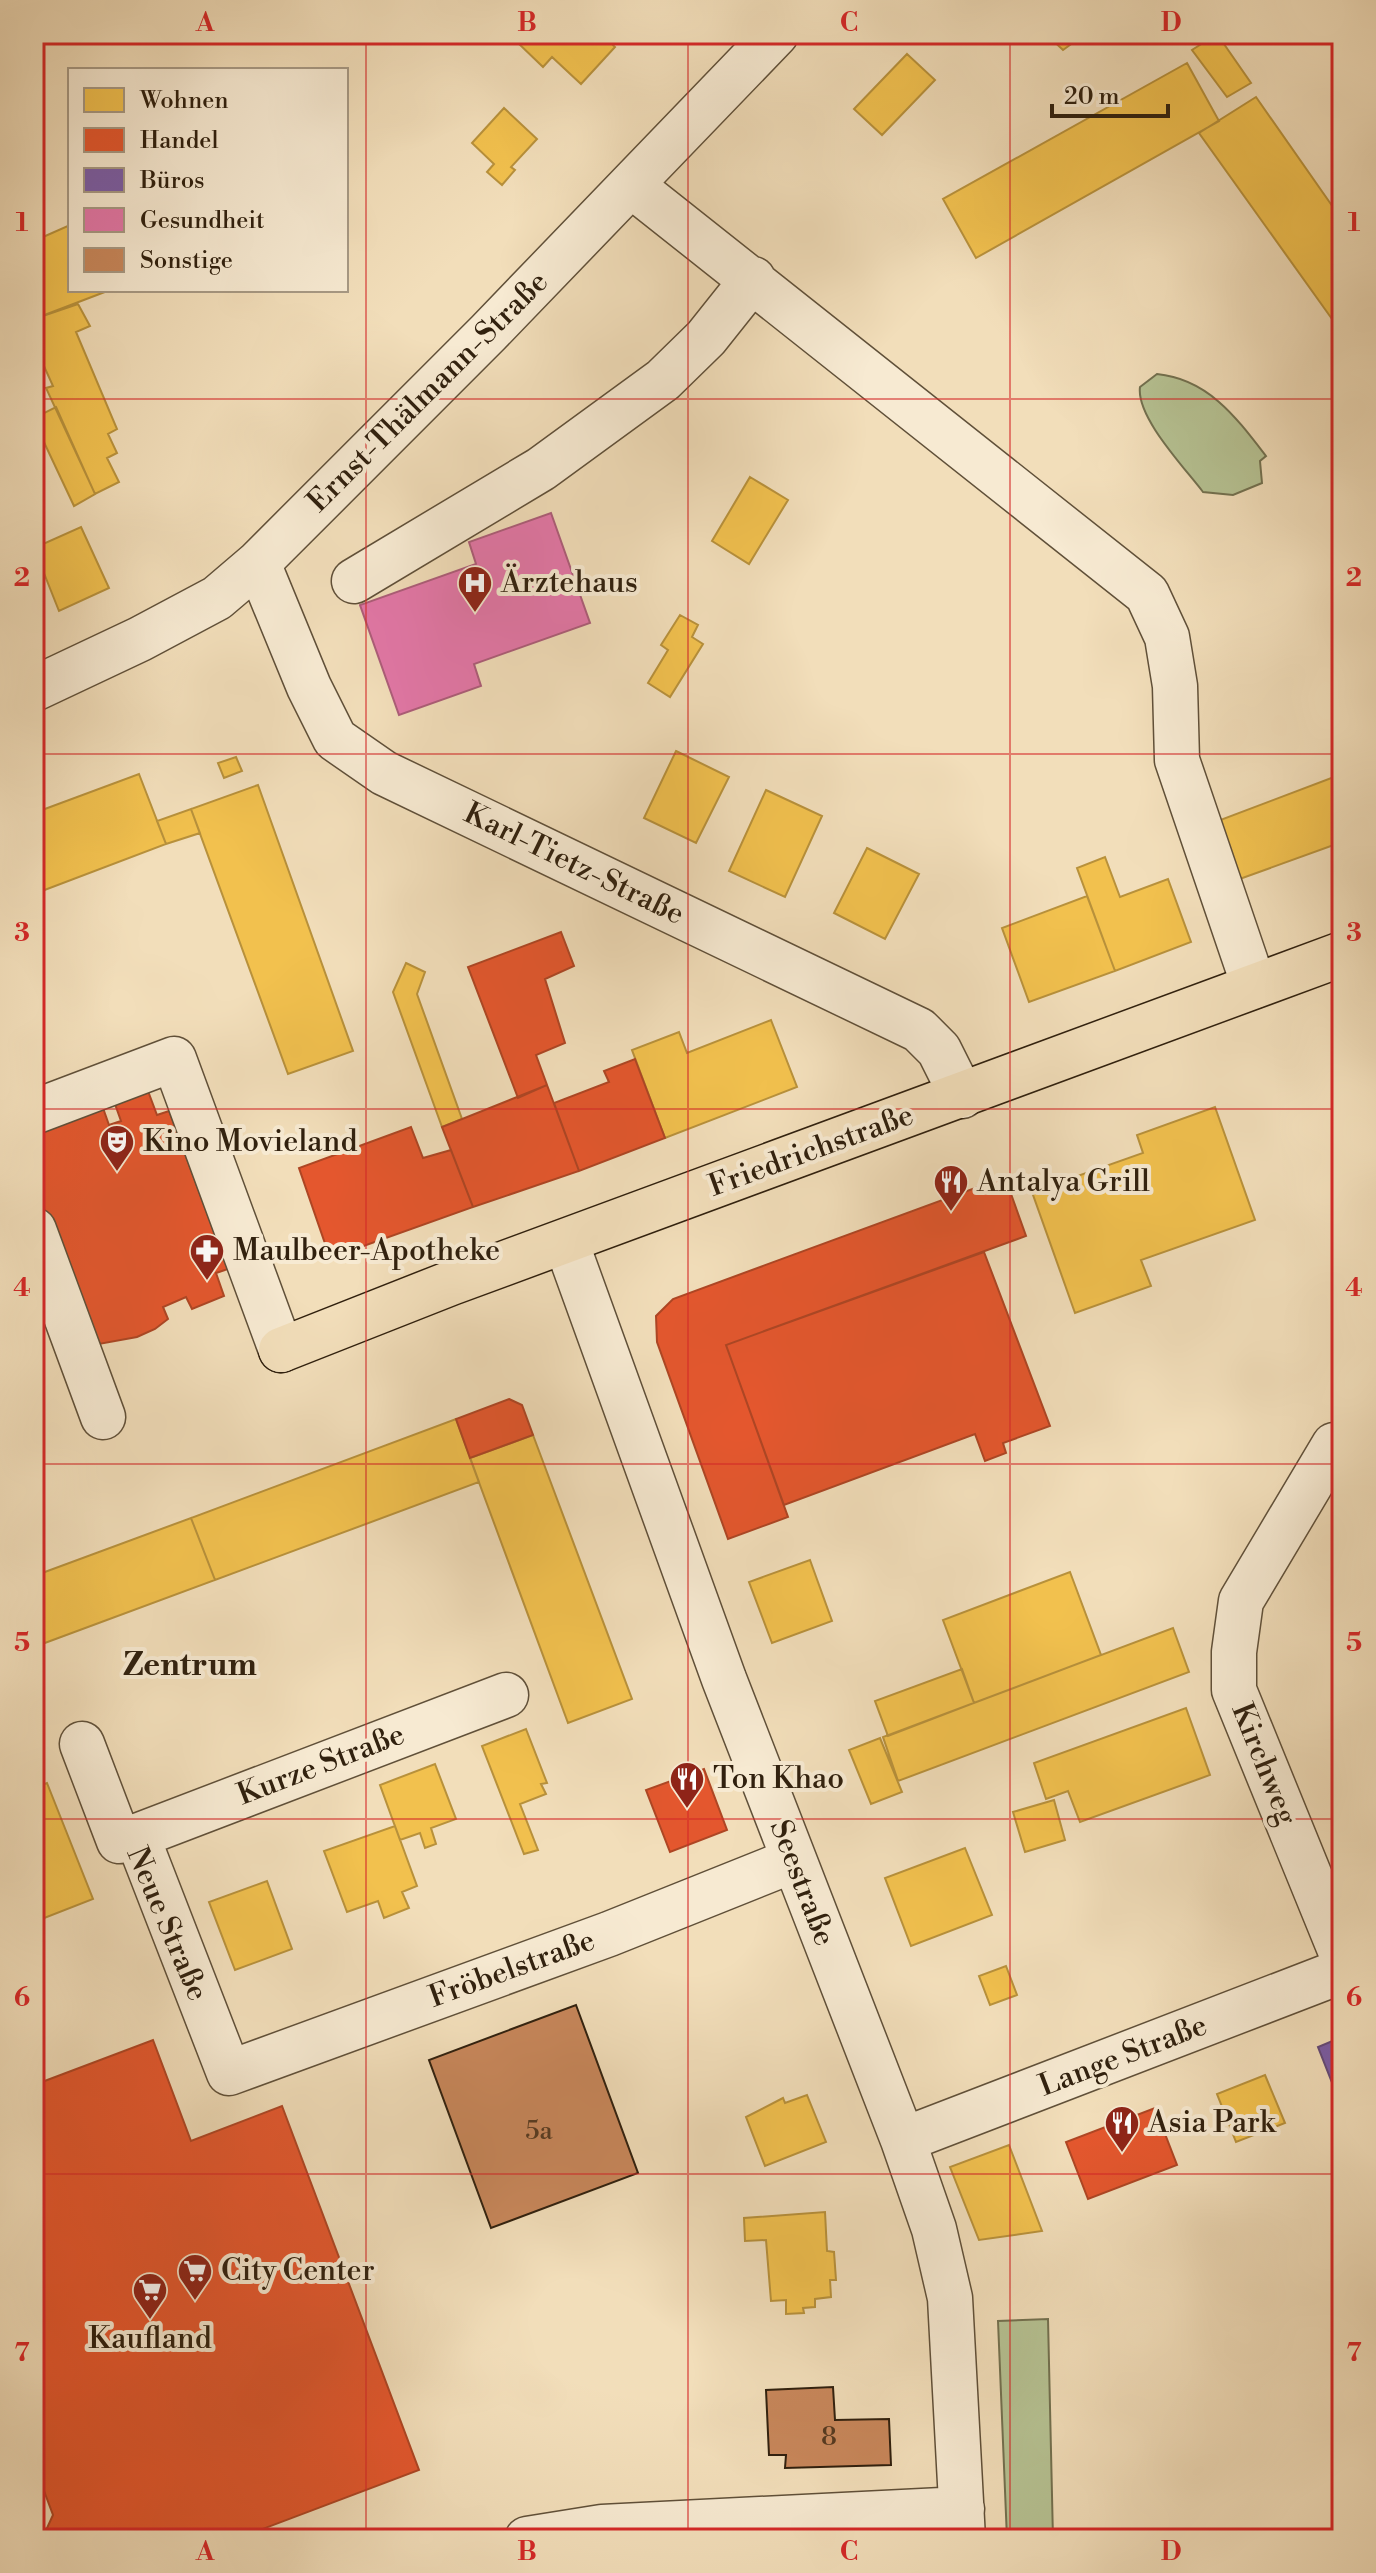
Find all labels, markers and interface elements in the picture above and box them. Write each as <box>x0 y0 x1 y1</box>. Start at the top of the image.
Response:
text: A <box>195 7 215 39</box>
text: B <box>517 7 537 39</box>
text: C <box>840 7 858 39</box>
text: D <box>1161 7 1181 39</box>
legend <box>68 68 348 292</box>
scale bar <box>1052 68 1168 118</box>
text: 20 m <box>1064 82 1120 112</box>
text: Wohnen <box>139 86 229 116</box>
text: Handel <box>140 126 219 156</box>
text: Büros <box>139 166 205 196</box>
text: Gesundheit <box>140 206 265 236</box>
text: 1 <box>16 207 29 239</box>
text: 1 <box>1348 207 1361 239</box>
text: Sonstige <box>140 246 233 276</box>
street label: Ernst-Thälmann-Straße <box>299 263 557 521</box>
text: 2 <box>14 562 30 594</box>
text: 2 <box>1346 562 1362 594</box>
place label: Ärztehaus <box>500 563 638 602</box>
hospital icon: Ärztehaus <box>456 564 494 614</box>
street label: Karl-Tietz-Straße <box>458 794 690 934</box>
text: 3 <box>14 917 30 949</box>
text: 3 <box>1346 917 1362 949</box>
street label: Friedrichstraße <box>703 1096 919 1206</box>
theatre icon: Kino Movieland <box>98 1123 136 1173</box>
place label: Kino Movieland <box>143 1123 357 1161</box>
restaurant icon: Antalya Grill <box>932 1163 970 1213</box>
place label: Antalya Grill <box>976 1163 1150 1201</box>
pharmacy icon: Maulbeer-Apotheke <box>188 1232 226 1282</box>
place label: Maulbeer-Apotheke <box>233 1232 500 1270</box>
text: 4 <box>13 1272 31 1304</box>
text: 4 <box>1345 1272 1363 1304</box>
text: 5 <box>14 1627 30 1659</box>
text: 5 <box>1346 1627 1362 1659</box>
district label: Zentrum <box>123 1645 257 1685</box>
street label: Kirchweg <box>1222 1697 1306 1831</box>
street label: Kurze Straße <box>232 1716 410 1814</box>
restaurant icon: Ton Khao <box>668 1760 706 1810</box>
place label: Ton Khao <box>713 1760 844 1798</box>
street label: Seestraße <box>761 1815 843 1951</box>
street label: Neue Straße <box>118 1841 216 2007</box>
street label: Fröbelstraße <box>424 1921 600 2017</box>
text: 6 <box>14 1982 30 2014</box>
text: 6 <box>1346 1982 1362 2014</box>
street label: Lange Straße <box>1033 2006 1213 2106</box>
restaurant icon: Asia Park <box>1103 2104 1141 2154</box>
place label: Asia Park <box>1147 2104 1277 2142</box>
house number: 5a <box>525 2115 554 2147</box>
supermarket icon: City Center <box>176 2252 214 2302</box>
place label: City Center <box>221 2252 375 2290</box>
supermarket icon: Kaufland <box>131 2271 169 2321</box>
place label: Kaufland <box>88 2320 212 2358</box>
text: 7 <box>14 2337 30 2369</box>
text: 7 <box>1346 2337 1362 2369</box>
house number: 8 <box>821 2421 837 2453</box>
text: A <box>195 2536 215 2568</box>
text: B <box>517 2536 537 2568</box>
text: C <box>840 2536 858 2568</box>
text: D <box>1161 2536 1181 2568</box>

